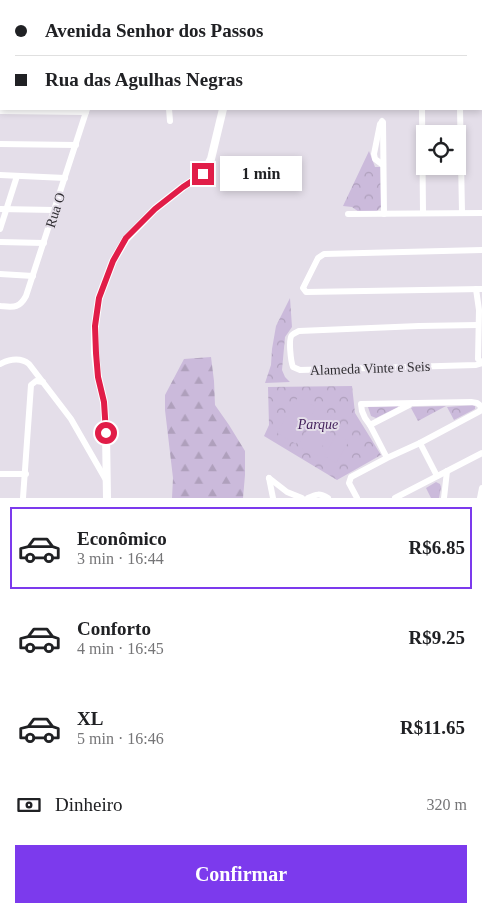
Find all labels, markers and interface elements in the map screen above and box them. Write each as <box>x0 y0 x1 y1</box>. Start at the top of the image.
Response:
text: Avenida Senhor dos Passos <box>45 20 263 41</box>
text: Rua das Agulhas Negras <box>45 69 243 90</box>
map controls <box>416 125 466 175</box>
button: locate <box>416 125 466 175</box>
callout: 1 min <box>220 156 303 192</box>
route end <box>192 163 214 185</box>
text: 1 min <box>242 165 280 182</box>
street label: Rua O <box>43 191 68 230</box>
street label: Alameda Vinte e Seis <box>309 359 431 378</box>
park label: Parque <box>297 417 338 432</box>
route start <box>95 422 117 444</box>
icon: car <box>17 526 62 571</box>
text: Econômico <box>77 528 167 549</box>
text: R$6.85 <box>409 537 465 558</box>
text: 3 min · 16:44 <box>77 550 164 567</box>
icon: car <box>17 616 62 661</box>
text: Conforto <box>77 618 151 639</box>
text: R$9.25 <box>409 627 465 648</box>
text: 4 min · 16:45 <box>77 640 164 657</box>
icon: car <box>17 706 62 751</box>
text: XL <box>77 708 103 729</box>
text: R$11.65 <box>400 717 465 738</box>
text: 5 min · 16:46 <box>77 730 164 747</box>
icon: cash <box>15 791 43 819</box>
text: Dinheiro <box>55 794 123 815</box>
text: 320 m <box>427 796 467 813</box>
button: Confirmar <box>15 845 467 903</box>

